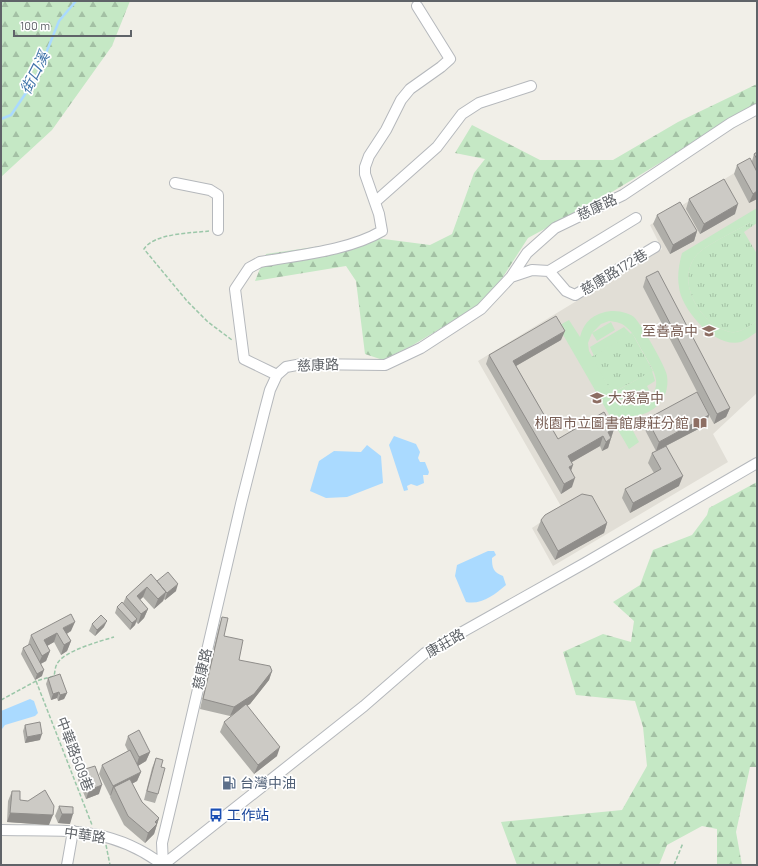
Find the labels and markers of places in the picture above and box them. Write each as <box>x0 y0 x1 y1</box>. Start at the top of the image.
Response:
place label: 至善高中 <box>642 322 698 339</box>
school or university icon: 至善高中 <box>701 323 717 339</box>
place label: 大溪高中 <box>608 389 664 406</box>
school or university icon: 大溪高中 <box>589 390 605 406</box>
place label: 桃園市立圖書館康莊分館 <box>535 414 689 431</box>
library icon: 桃園市立圖書館康莊分館 <box>692 415 708 431</box>
place label: 台灣中油 <box>240 774 296 791</box>
fuel station icon: 台灣中油 <box>221 775 237 791</box>
place label: 工作站 <box>227 806 269 823</box>
bus stop icon: 工作站 <box>208 807 224 823</box>

